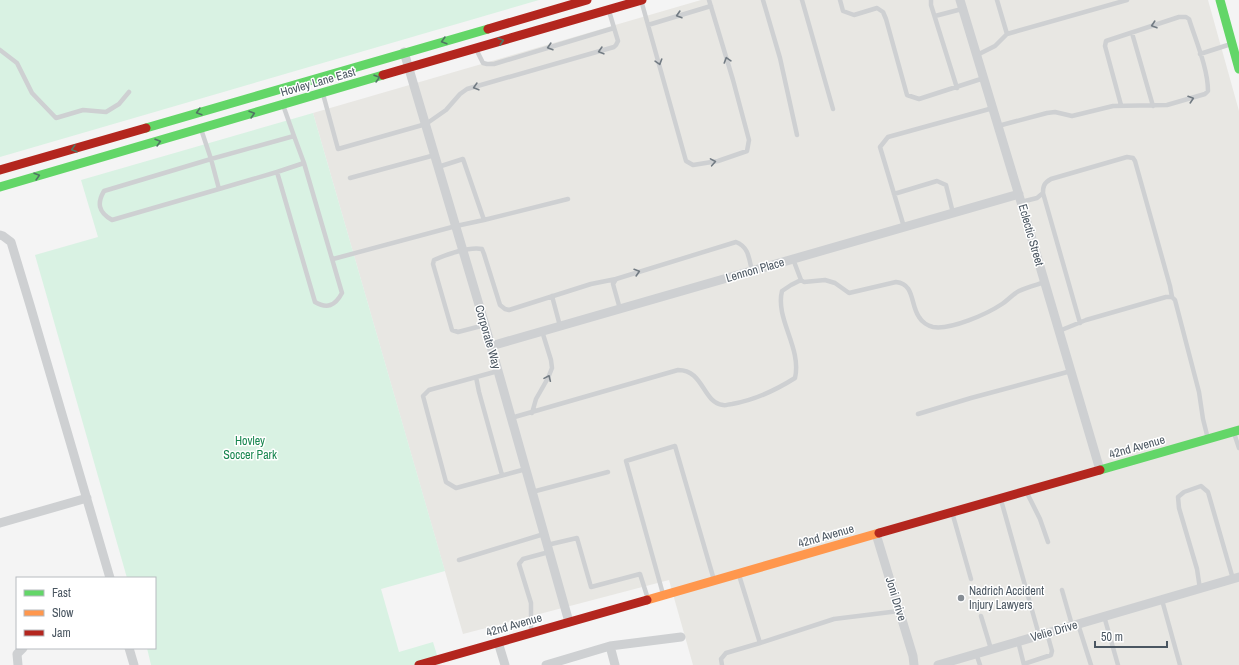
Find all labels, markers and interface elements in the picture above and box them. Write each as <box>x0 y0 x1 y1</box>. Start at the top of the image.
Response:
one-way arrow <box>676 10 683 19</box>
one-way arrow <box>1151 20 1158 29</box>
one-way arrow <box>440 36 447 45</box>
one-way arrow <box>497 38 504 46</box>
one-way arrow <box>547 42 554 51</box>
one-way arrow <box>598 46 605 54</box>
one-way arrow <box>723 56 732 63</box>
one-way arrow <box>654 59 663 66</box>
street label: Hovley Lane East <box>279 64 358 100</box>
one-way arrow <box>373 74 380 83</box>
one-way arrow <box>473 82 480 90</box>
one-way arrow <box>1187 95 1194 103</box>
one-way arrow <box>196 107 203 116</box>
one-way arrow <box>248 110 255 119</box>
one-way arrow <box>154 138 161 146</box>
one-way arrow <box>71 144 77 152</box>
one-way arrow <box>710 158 716 166</box>
one-way arrow <box>34 172 41 181</box>
street label: Eclectic Street <box>1015 202 1048 268</box>
street label: Lennon Place <box>724 254 786 286</box>
one-way arrow <box>633 268 640 277</box>
street label: Corporate Way <box>471 303 505 371</box>
one-way arrow <box>543 374 551 382</box>
street label: 42nd Avenue <box>1107 431 1167 463</box>
park label: Hovley Soccer Park <box>223 433 277 463</box>
street label: 42nd Avenue <box>796 520 856 552</box>
street label: Joni Drive <box>882 575 910 623</box>
legend <box>16 577 156 649</box>
place label: Nadrich Accident Injury Lawyers <box>969 583 1044 613</box>
text: Fast <box>52 585 71 601</box>
marker: Nadrich Accident Injury Lawyers <box>956 593 966 603</box>
text: Slow <box>52 605 74 621</box>
street label: 42nd Avenue <box>484 609 544 641</box>
street label: Velie Drive <box>1029 617 1079 645</box>
scale bar <box>1095 623 1167 649</box>
text: Jam <box>52 625 71 641</box>
text: 50 m <box>1101 629 1123 645</box>

